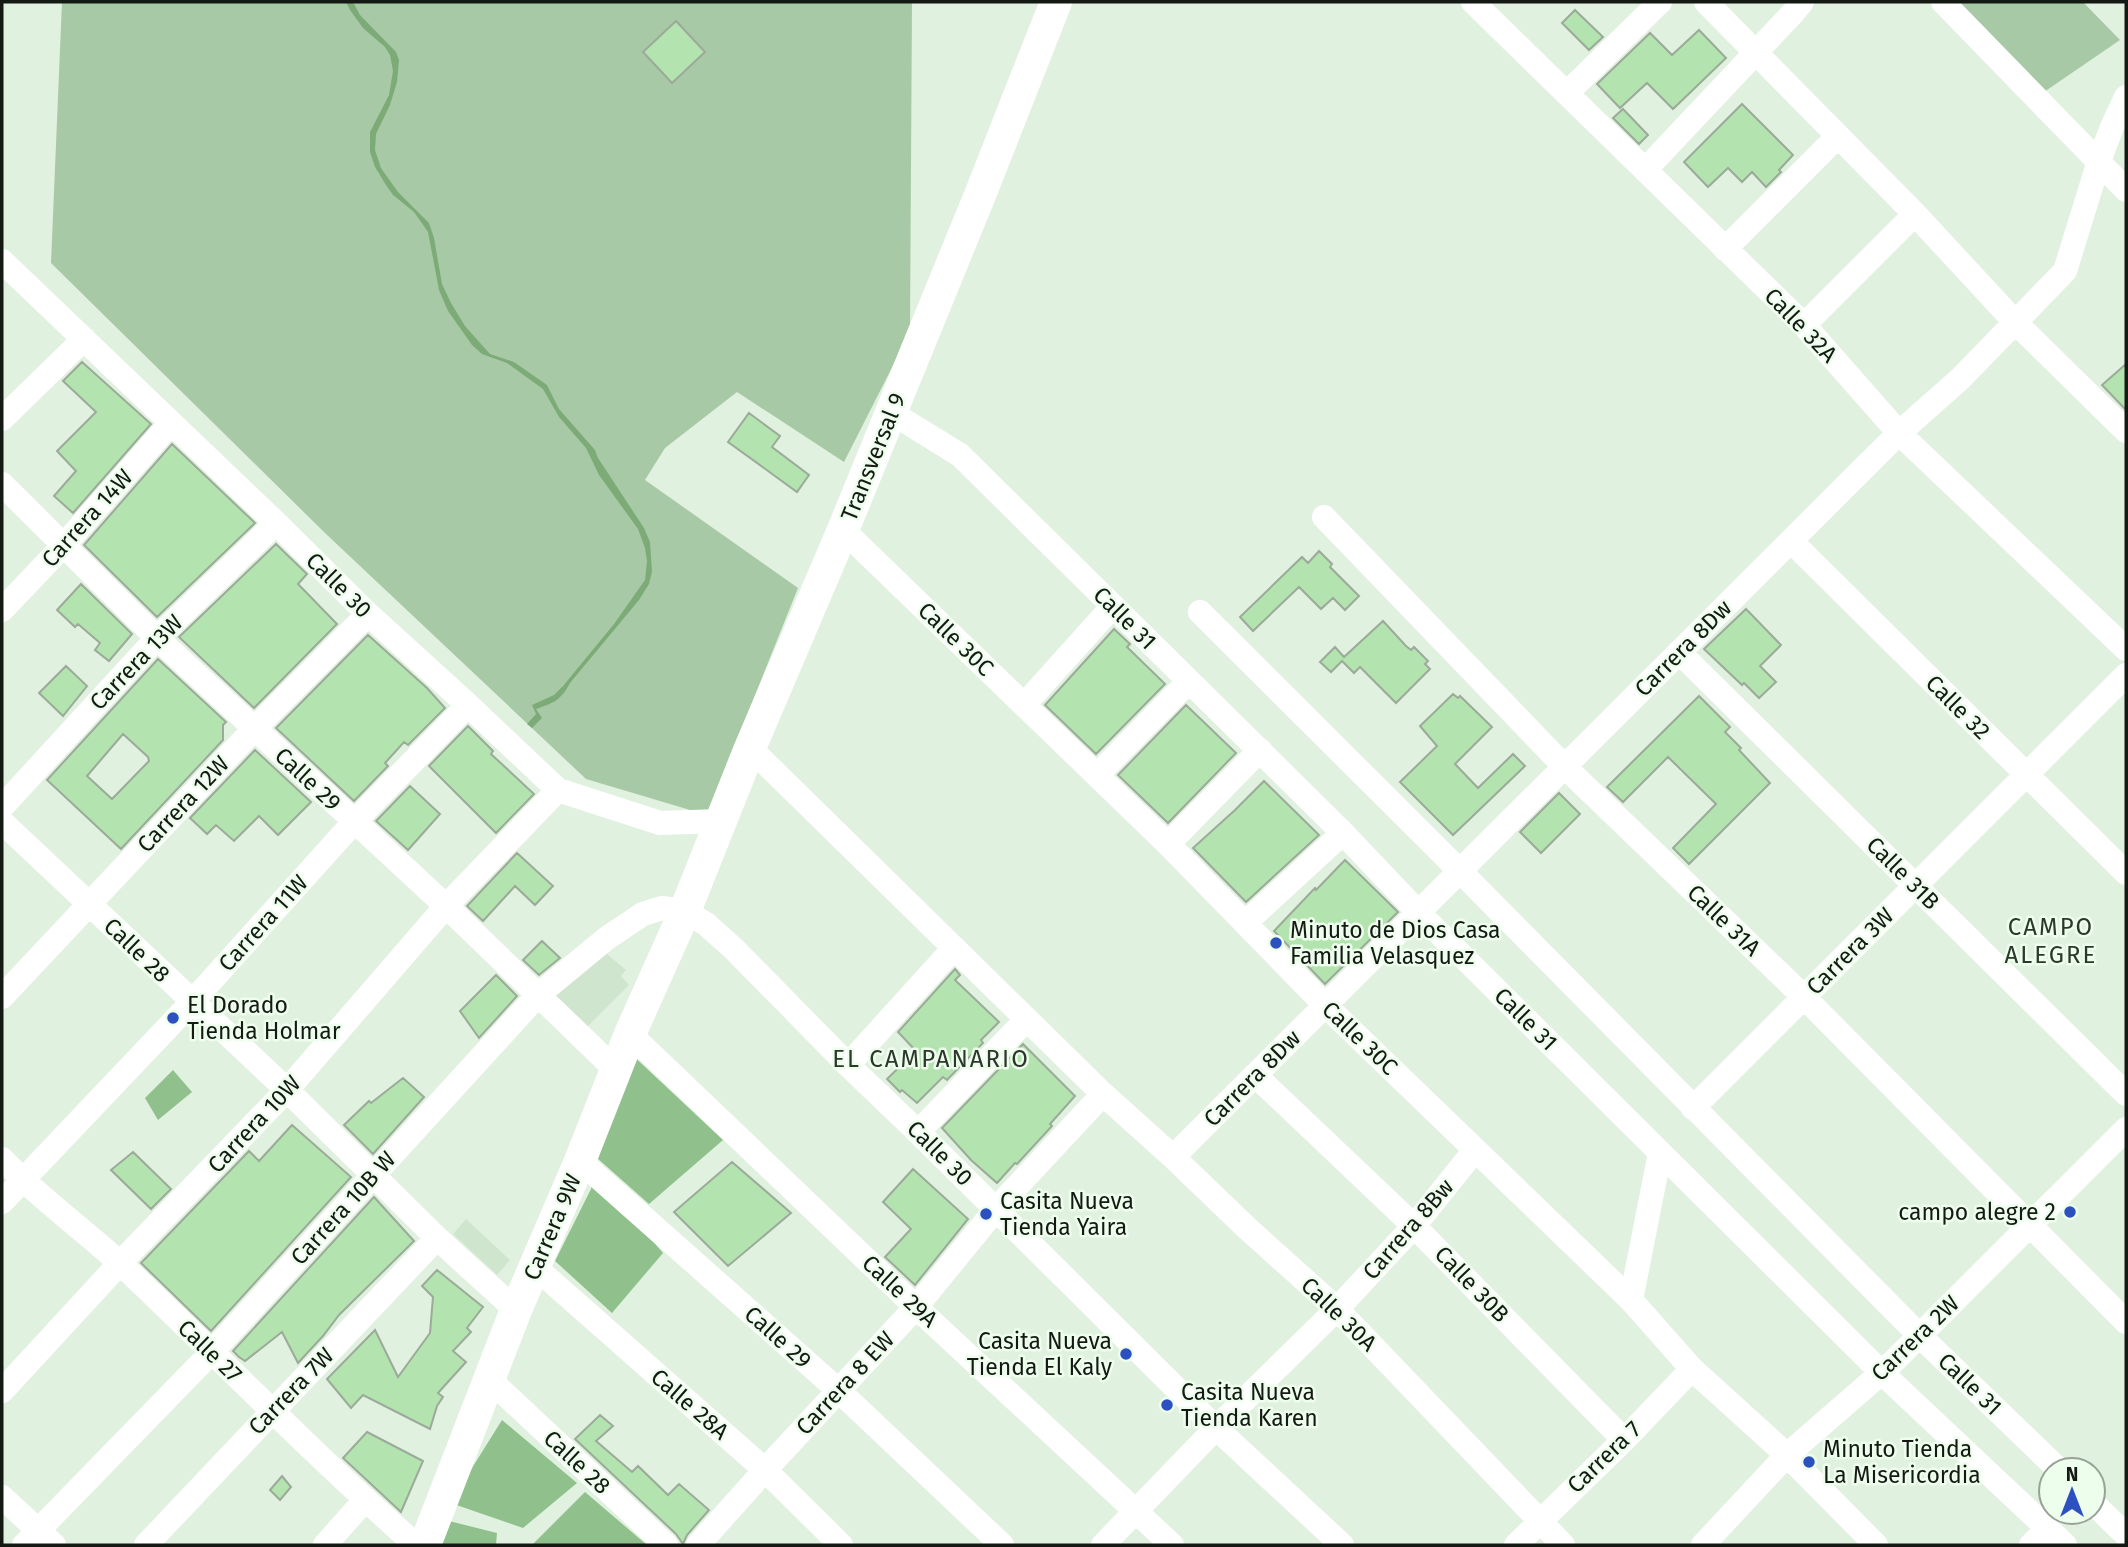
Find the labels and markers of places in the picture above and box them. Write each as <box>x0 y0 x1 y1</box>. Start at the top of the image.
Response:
place label: Minuto de Dios Casa Familia Velasquez <box>1290 916 1501 970</box>
marker: Minuto de Dios Casa Familia Velasquez <box>1268 935 1284 951</box>
place label: El Dorado Tienda Holmar <box>187 991 341 1045</box>
marker: El Dorado Tienda Holmar <box>165 1010 181 1026</box>
place label: Casita Nueva Tienda Yaira <box>1000 1187 1134 1241</box>
place label: campo alegre 2 <box>1898 1198 2056 1226</box>
marker: campo alegre 2 <box>2062 1204 2078 1220</box>
marker: Casita Nueva Tienda Yaira <box>978 1206 994 1222</box>
place label: Casita Nueva Tienda El Kaly <box>967 1327 1113 1381</box>
marker: Casita Nueva Tienda El Kaly <box>1118 1346 1134 1362</box>
place label: Casita Nueva Tienda Karen <box>1181 1378 1318 1432</box>
marker: Casita Nueva Tienda Karen <box>1159 1397 1175 1413</box>
place label: Minuto Tienda La Misericordia <box>1823 1435 1981 1489</box>
marker: Minuto Tienda La Misericordia <box>1801 1454 1817 1470</box>

